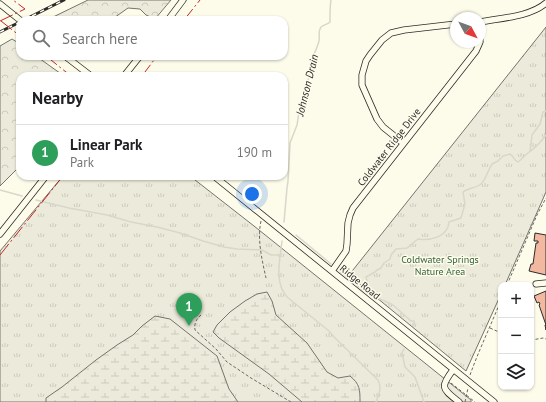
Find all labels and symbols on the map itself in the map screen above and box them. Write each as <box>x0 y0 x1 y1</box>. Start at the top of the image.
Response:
north arrow <box>450 12 486 48</box>
water label: Johnson Drain <box>292 52 321 118</box>
street label: Coldwater Ridge Drive <box>355 105 423 189</box>
your location <box>242 184 262 204</box>
park label: Coldwater Springs Nature Area <box>401 253 479 278</box>
street label: Ridge Road <box>337 262 383 302</box>
pin: 1 <box>176 293 202 326</box>

